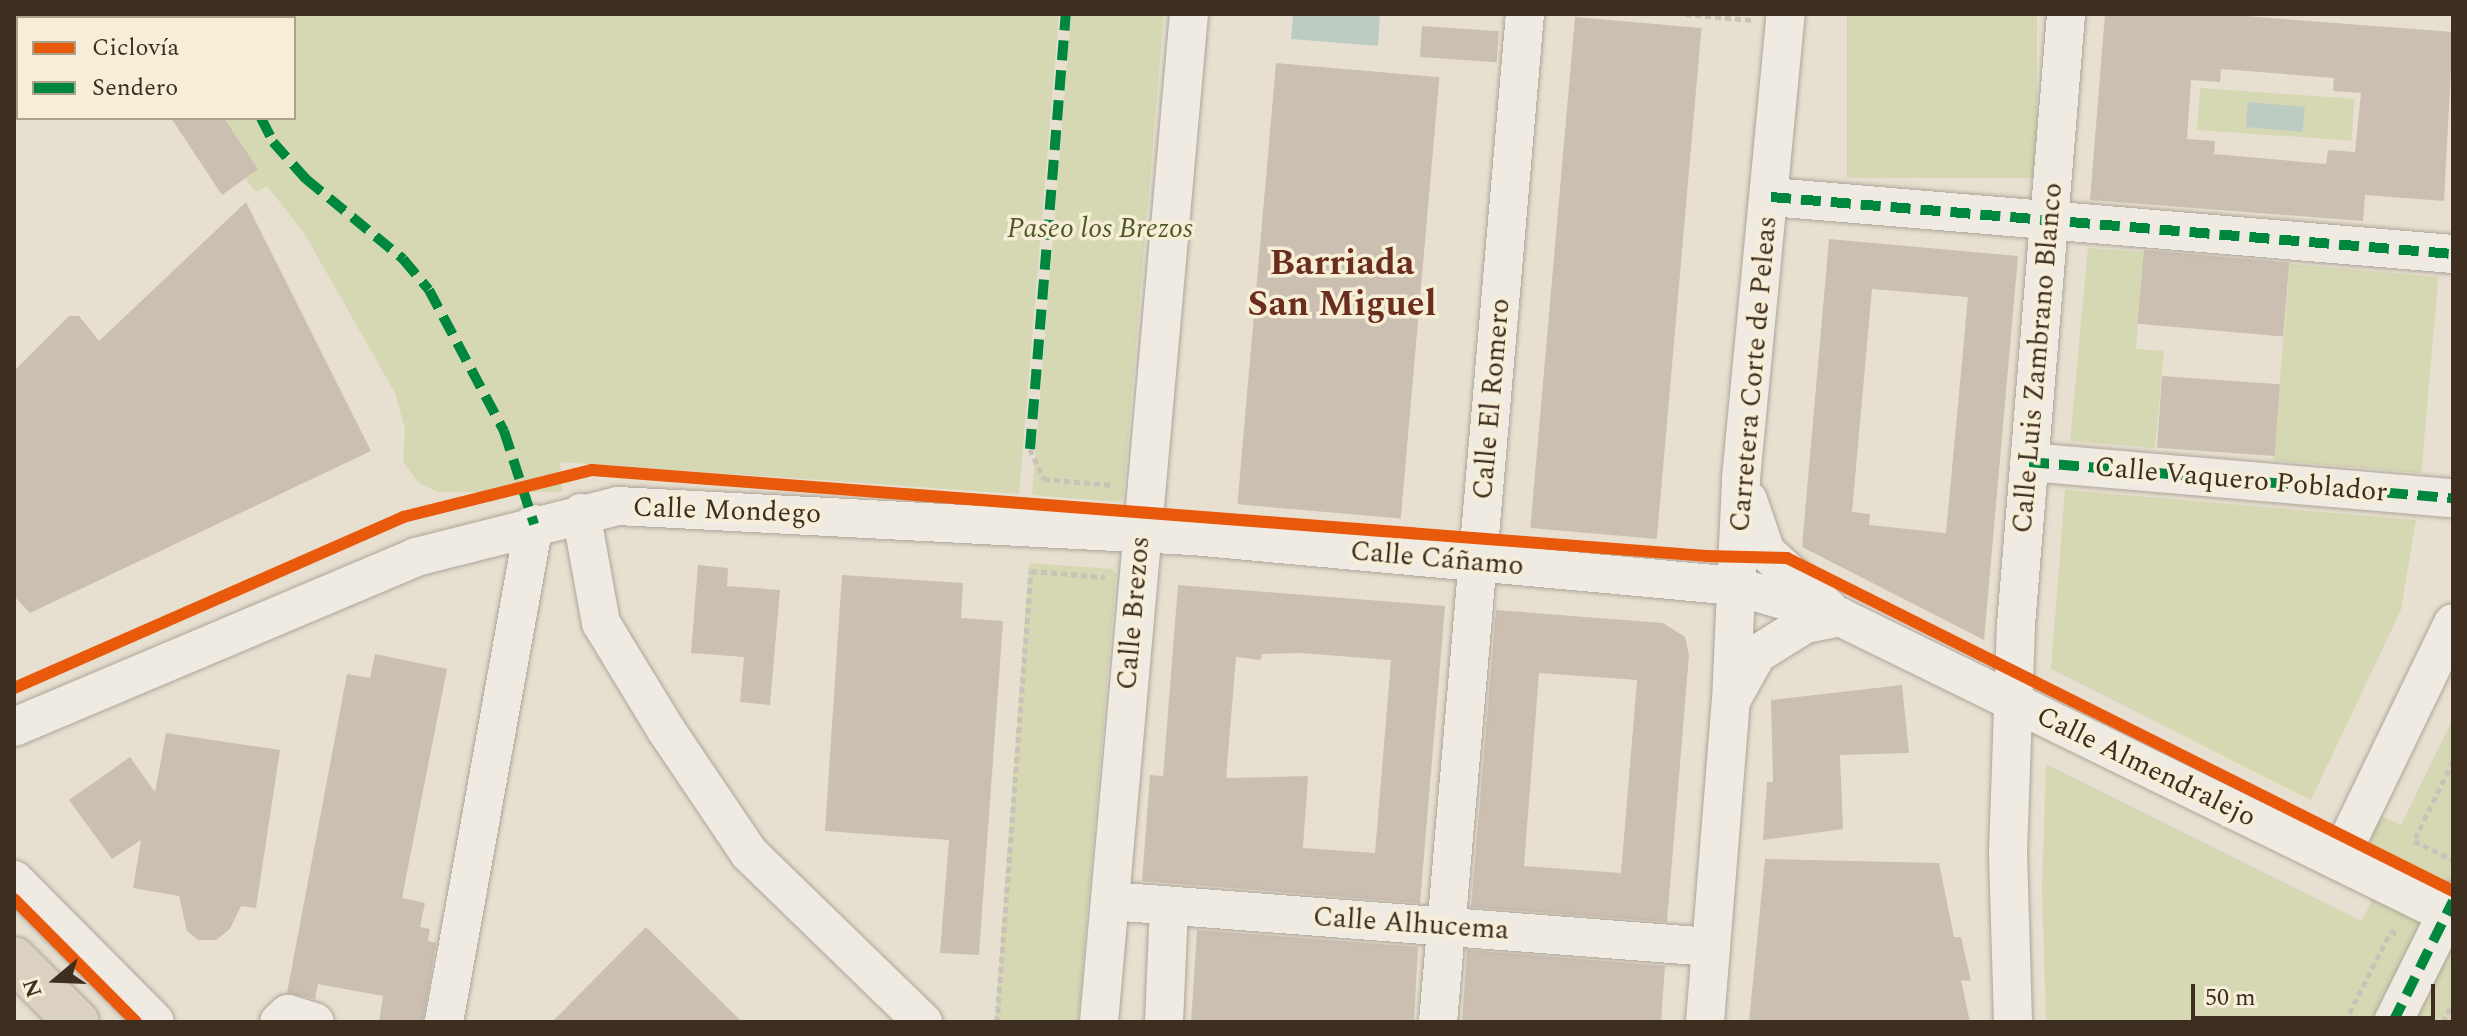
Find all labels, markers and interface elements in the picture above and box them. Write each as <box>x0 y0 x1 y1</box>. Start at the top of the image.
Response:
legend <box>16 16 296 120</box>
text: Ciclovía <box>92 30 179 66</box>
text: Sendero <box>92 70 178 106</box>
street label: Calle Luis Zambrano Blanco <box>2006 181 2070 535</box>
park label: Paseo los Brezos <box>1007 212 1193 246</box>
street label: Carretera Corte de Peleas <box>1723 215 1785 533</box>
district label: Barriada San Miguel <box>1248 241 1436 326</box>
street label: Calle El Romero <box>1466 297 1518 501</box>
street label: Calle Vaquero Poblador <box>2093 450 2389 510</box>
street label: Calle Mondego <box>632 491 822 531</box>
street label: Calle Brezos <box>1111 535 1157 691</box>
street label: Calle Cáñamo <box>1349 535 1525 583</box>
street label: Calle Almendralejo <box>2031 699 2261 835</box>
street label: Calle Alhucema <box>1312 900 1510 948</box>
north arrow <box>16 940 96 1020</box>
scale bar <box>2195 968 2439 1018</box>
text: N <box>14 974 51 1002</box>
text: 50 m <box>2205 980 2256 1016</box>

